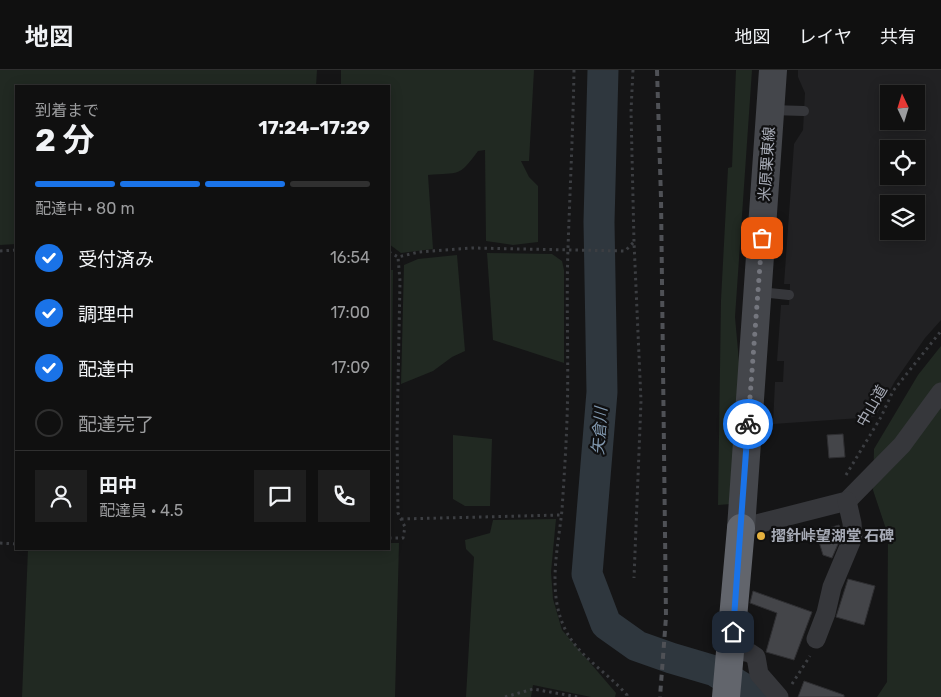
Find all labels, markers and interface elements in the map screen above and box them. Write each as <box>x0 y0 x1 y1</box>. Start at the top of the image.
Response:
text: 地図 <box>25 23 73 51</box>
text: 地図 <box>735 26 771 48</box>
text: レイヤ <box>799 26 852 48</box>
text: 共有 <box>880 26 916 48</box>
north arrow <box>880 85 925 130</box>
map controls <box>880 85 925 240</box>
text: 到着まで <box>35 101 99 120</box>
text: 17:24–17:29 <box>258 116 370 139</box>
text: 2 分 <box>35 121 95 159</box>
street label: 米原栗東線 <box>755 126 779 202</box>
button: locate <box>880 140 925 185</box>
button: layers <box>880 195 925 240</box>
text: 配達中 · 80 m <box>35 199 135 218</box>
pin <box>741 217 783 259</box>
icon: bag <box>748 224 776 252</box>
icon: check <box>35 244 63 272</box>
text: 受付済み <box>78 248 154 271</box>
text: 16:54 <box>330 248 370 267</box>
icon: check <box>35 299 63 327</box>
text: 調理中 <box>78 303 135 326</box>
text: 17:00 <box>331 303 370 322</box>
icon: check <box>35 354 63 382</box>
text: 配達中 <box>78 358 135 381</box>
text: 17:09 <box>331 358 370 377</box>
street label: 中山道 <box>853 382 891 430</box>
courier <box>723 399 773 449</box>
water label: 矢倉川 <box>588 404 611 456</box>
icon: bike <box>734 410 762 438</box>
text: 配達完了 <box>78 413 154 436</box>
button: person <box>35 470 87 522</box>
button: chat <box>254 470 306 522</box>
button: phone <box>318 470 370 522</box>
text: 田中 <box>99 474 137 497</box>
text: 配達員 · 4.5 <box>99 501 183 520</box>
place label: 摺針峠望湖堂 石碑 <box>771 527 894 545</box>
marker: 摺針峠望湖堂 石碑 <box>755 530 767 542</box>
pin <box>712 611 754 653</box>
icon: home <box>719 618 747 646</box>

